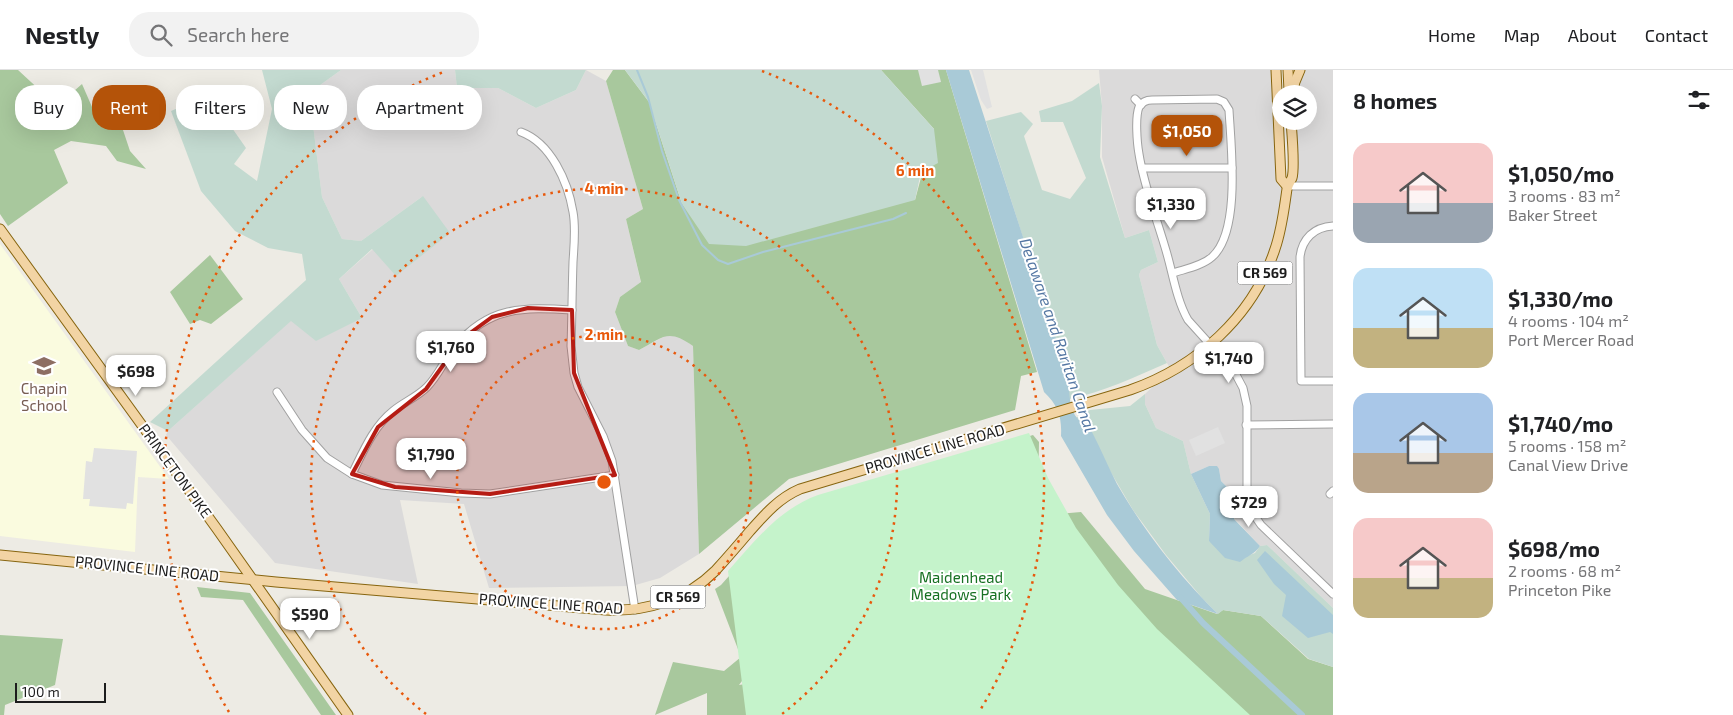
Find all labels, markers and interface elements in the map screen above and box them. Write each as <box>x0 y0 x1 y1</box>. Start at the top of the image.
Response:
search box <box>129 12 479 57</box>
text: Nestly <box>25 20 99 49</box>
icon: search <box>147 21 175 49</box>
text: Search here <box>187 23 289 46</box>
text: Home <box>1428 24 1476 46</box>
text: Map <box>1504 24 1540 46</box>
text: About <box>1568 24 1617 46</box>
text: Contact <box>1645 24 1708 46</box>
chip: Buy <box>15 85 82 130</box>
chip: Rent <box>92 85 166 130</box>
chip: Filters <box>176 85 264 130</box>
chip: New <box>274 85 347 130</box>
chip: Apartment <box>357 85 482 130</box>
map controls <box>1272 85 1317 130</box>
button: layers <box>1272 85 1317 130</box>
icon: filters <box>1685 86 1713 114</box>
text: 8 homes <box>1353 88 1437 113</box>
pin: $1,050 <box>1146 114 1228 157</box>
text: $1,050 <box>1162 121 1212 140</box>
text: 6 min <box>896 161 934 179</box>
text: $1,050/mo <box>1508 161 1614 186</box>
icon: home <box>1393 163 1453 223</box>
text: 4 min <box>584 179 624 197</box>
text: 3 rooms · 83 m² <box>1508 186 1621 205</box>
pin: $1,330 <box>1130 188 1212 230</box>
text: $1,330 <box>1147 194 1195 213</box>
text: Baker Street <box>1508 205 1597 224</box>
water label: Delaware and Raritan Canal <box>1016 235 1101 434</box>
road number: CR 569 <box>1238 262 1292 284</box>
text: $1,330/mo <box>1508 286 1613 311</box>
icon: home <box>1393 288 1453 348</box>
text: 4 rooms · 104 m² <box>1508 311 1629 330</box>
text: 2 min <box>585 325 623 343</box>
pin: $1,760 <box>410 330 492 373</box>
text: Port Mercer Road <box>1508 330 1634 349</box>
text: $1,760 <box>427 337 475 356</box>
pin: $1,740 <box>1188 342 1270 384</box>
text: $1,740 <box>1205 348 1253 367</box>
school or university icon: Chapin School <box>31 353 57 379</box>
pin: $698 <box>106 354 166 397</box>
text: $698 <box>117 361 155 380</box>
place label: Chapin School <box>21 379 68 414</box>
text: $1,740/mo <box>1508 411 1613 436</box>
icon: home <box>1393 413 1453 473</box>
street label: PROVINCE LINE ROAD <box>863 419 1007 477</box>
street label: PRINCETON PIKE <box>136 420 216 521</box>
text: 5 rooms · 158 m² <box>1508 436 1626 455</box>
pin: $1,790 <box>390 438 472 480</box>
text: $1,790 <box>407 444 455 463</box>
text: Canal View Drive <box>1508 455 1628 474</box>
centre of rings <box>595 473 613 491</box>
pin: $729 <box>1219 486 1279 528</box>
text: $729 <box>1231 492 1267 511</box>
text: $698/mo <box>1508 536 1600 561</box>
icon: home <box>1393 538 1453 598</box>
street label: PROVINCE LINE ROAD <box>74 552 220 585</box>
text: 2 rooms · 68 m² <box>1508 561 1621 580</box>
park label: Maidenhead Meadows Park <box>911 568 1012 603</box>
text: Princeton Pike <box>1508 580 1611 599</box>
road number: CR 569 <box>650 586 706 608</box>
street label: PROVINCE LINE ROAD <box>478 589 624 617</box>
pin: $590 <box>280 598 340 640</box>
text: $590 <box>291 604 329 623</box>
scale bar <box>15 680 106 703</box>
text: 100 m <box>22 683 60 700</box>

